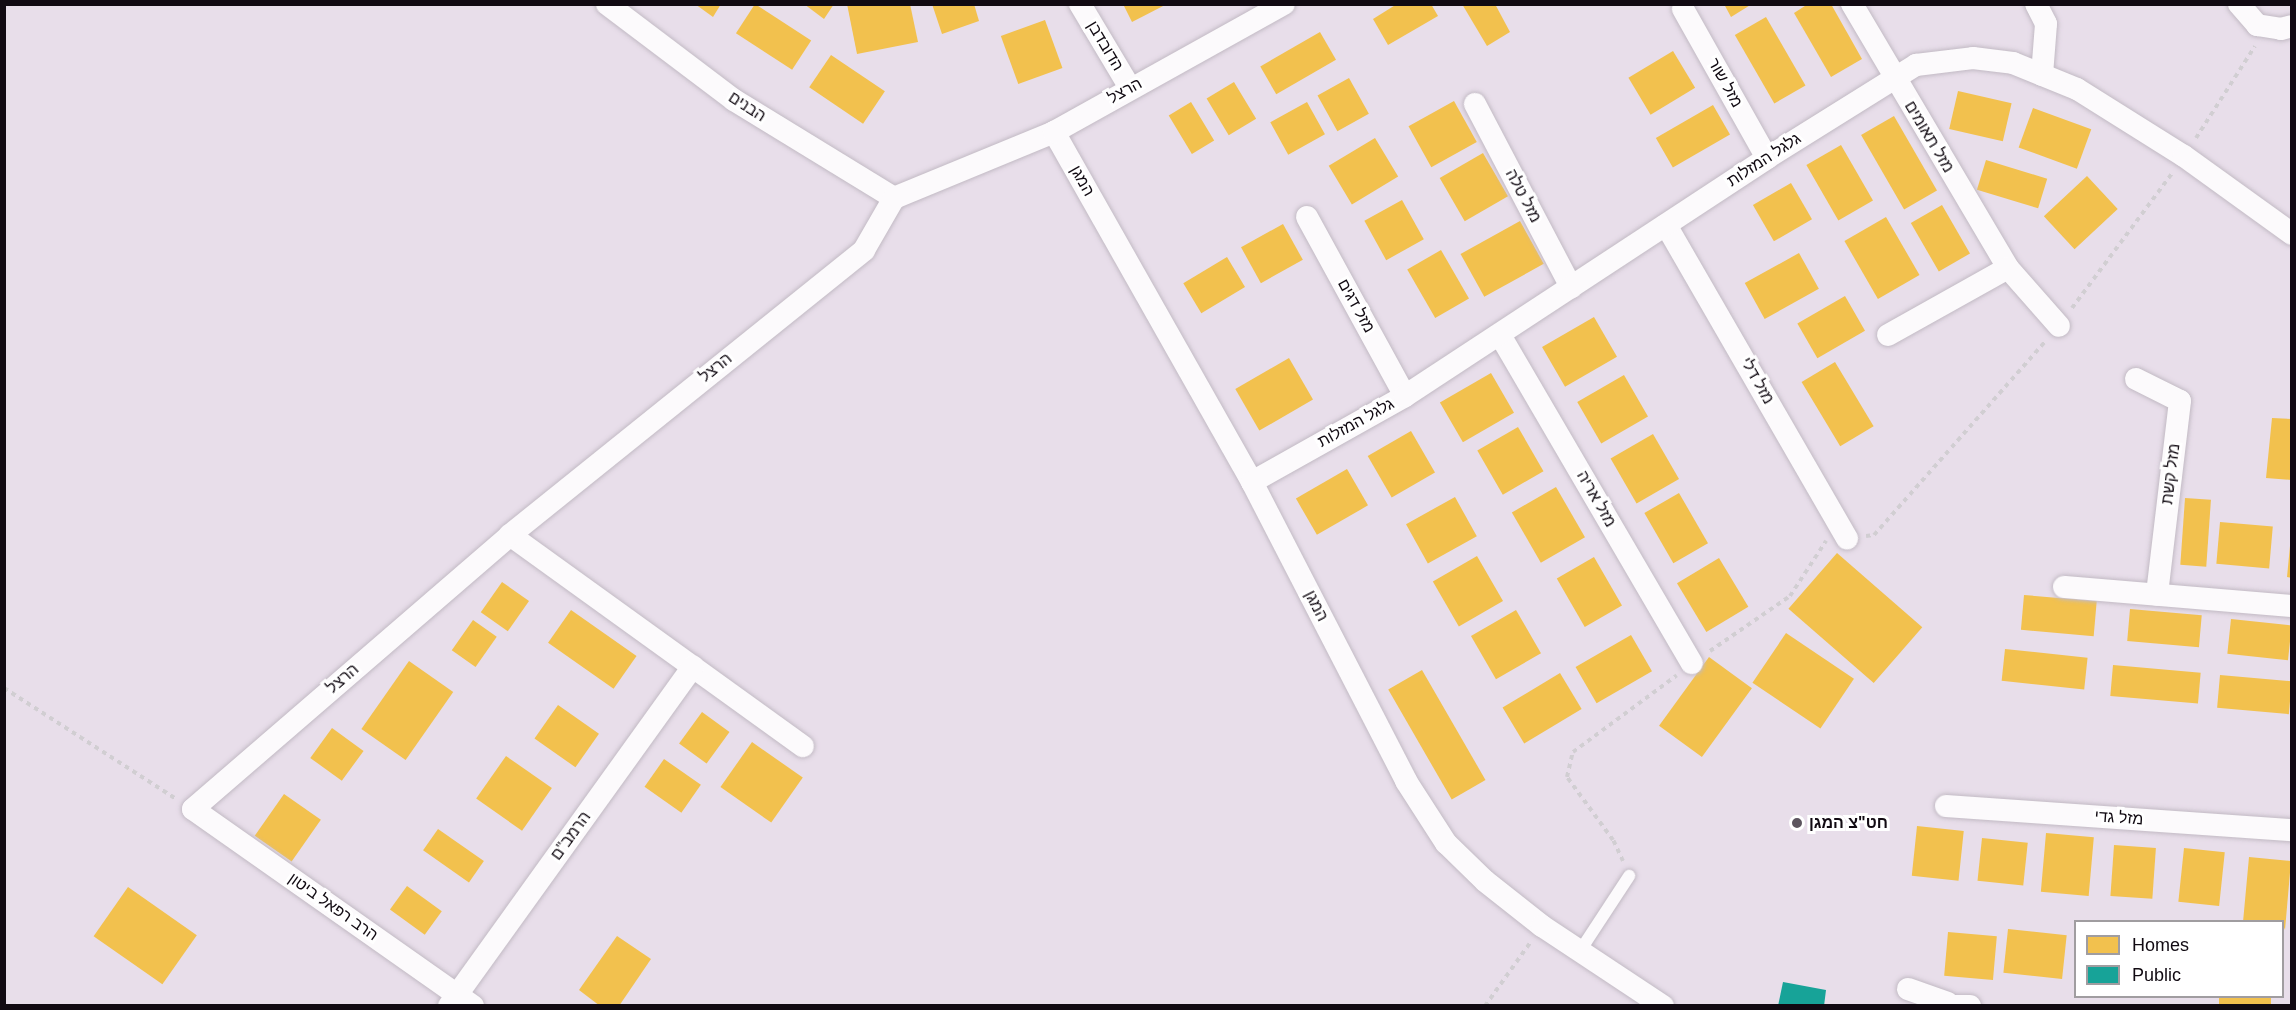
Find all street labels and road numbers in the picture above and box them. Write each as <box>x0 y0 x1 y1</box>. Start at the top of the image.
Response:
street label: הדובדבן <box>1083 18 1127 74</box>
street label: מזל שור <box>1704 55 1746 111</box>
street label: הרצל <box>1105 74 1145 108</box>
street label: הבנים <box>725 88 769 126</box>
street label: מזל תאומים <box>1900 98 1958 176</box>
street label: גלגל המזלות <box>1724 129 1804 191</box>
street label: המגן <box>1066 162 1098 200</box>
street label: מזל טלה <box>1501 166 1545 226</box>
street label: מזל דגים <box>1333 276 1379 336</box>
street label: הרצל <box>696 349 736 387</box>
street label: מזל דלי <box>1736 354 1778 408</box>
street label: גלגל המזלות <box>1315 394 1397 452</box>
street label: מזל קשת <box>2158 442 2184 506</box>
street label: מזל אריה <box>1572 468 1620 530</box>
street label: המגן <box>1300 587 1332 625</box>
street label: הרצל <box>323 660 363 698</box>
street label: מזל גדי <box>2094 807 2144 829</box>
street label: הרמב"ם <box>547 808 595 864</box>
street label: הרב רפאל ביטון <box>284 869 382 945</box>

